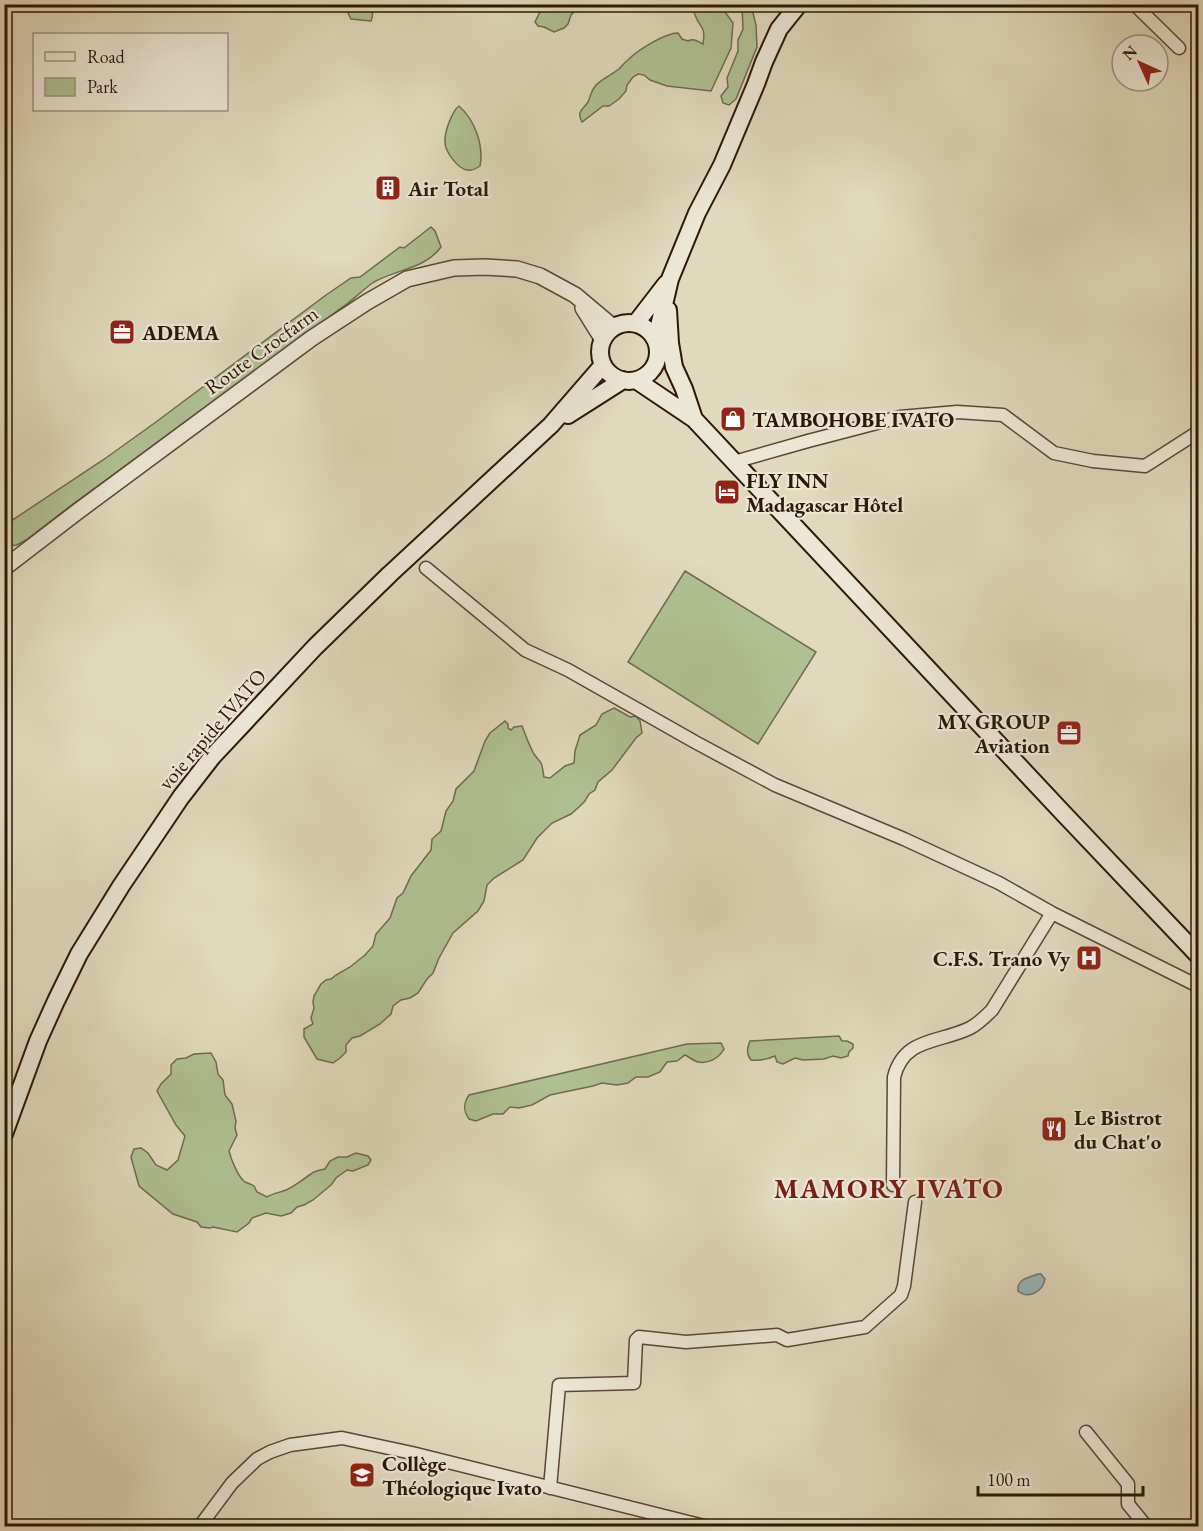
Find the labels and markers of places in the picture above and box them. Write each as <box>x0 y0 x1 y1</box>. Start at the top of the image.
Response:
building icon: Air Total <box>373 173 403 203</box>
place label: Air Total <box>407 175 489 202</box>
office icon: ADEMA <box>107 317 137 347</box>
place label: ADEMA <box>141 319 220 346</box>
shop icon: TAMBOHOBE IVATO <box>718 404 748 434</box>
place label: TAMBOHOBE IVATO <box>752 406 954 433</box>
place label: FLY INN Madagascar Hôtel <box>746 467 903 518</box>
hotel icon: FLY INN Madagascar Hôtel <box>712 477 742 507</box>
place label: MY GROUP Aviation <box>937 708 1050 759</box>
office icon: MY GROUP Aviation <box>1054 718 1084 748</box>
hospital icon: C.F.S. Trano Vy <box>1074 943 1104 973</box>
place label: C.F.S. Trano Vy <box>933 945 1071 972</box>
place label: Le Bistrot du Chat'o <box>1074 1104 1162 1155</box>
restaurant icon: Le Bistrot du Chat'o <box>1039 1114 1069 1144</box>
place label: Collège Théologique Ivato <box>382 1450 542 1501</box>
school or university icon: Collège Théologique Ivato <box>347 1460 377 1490</box>

